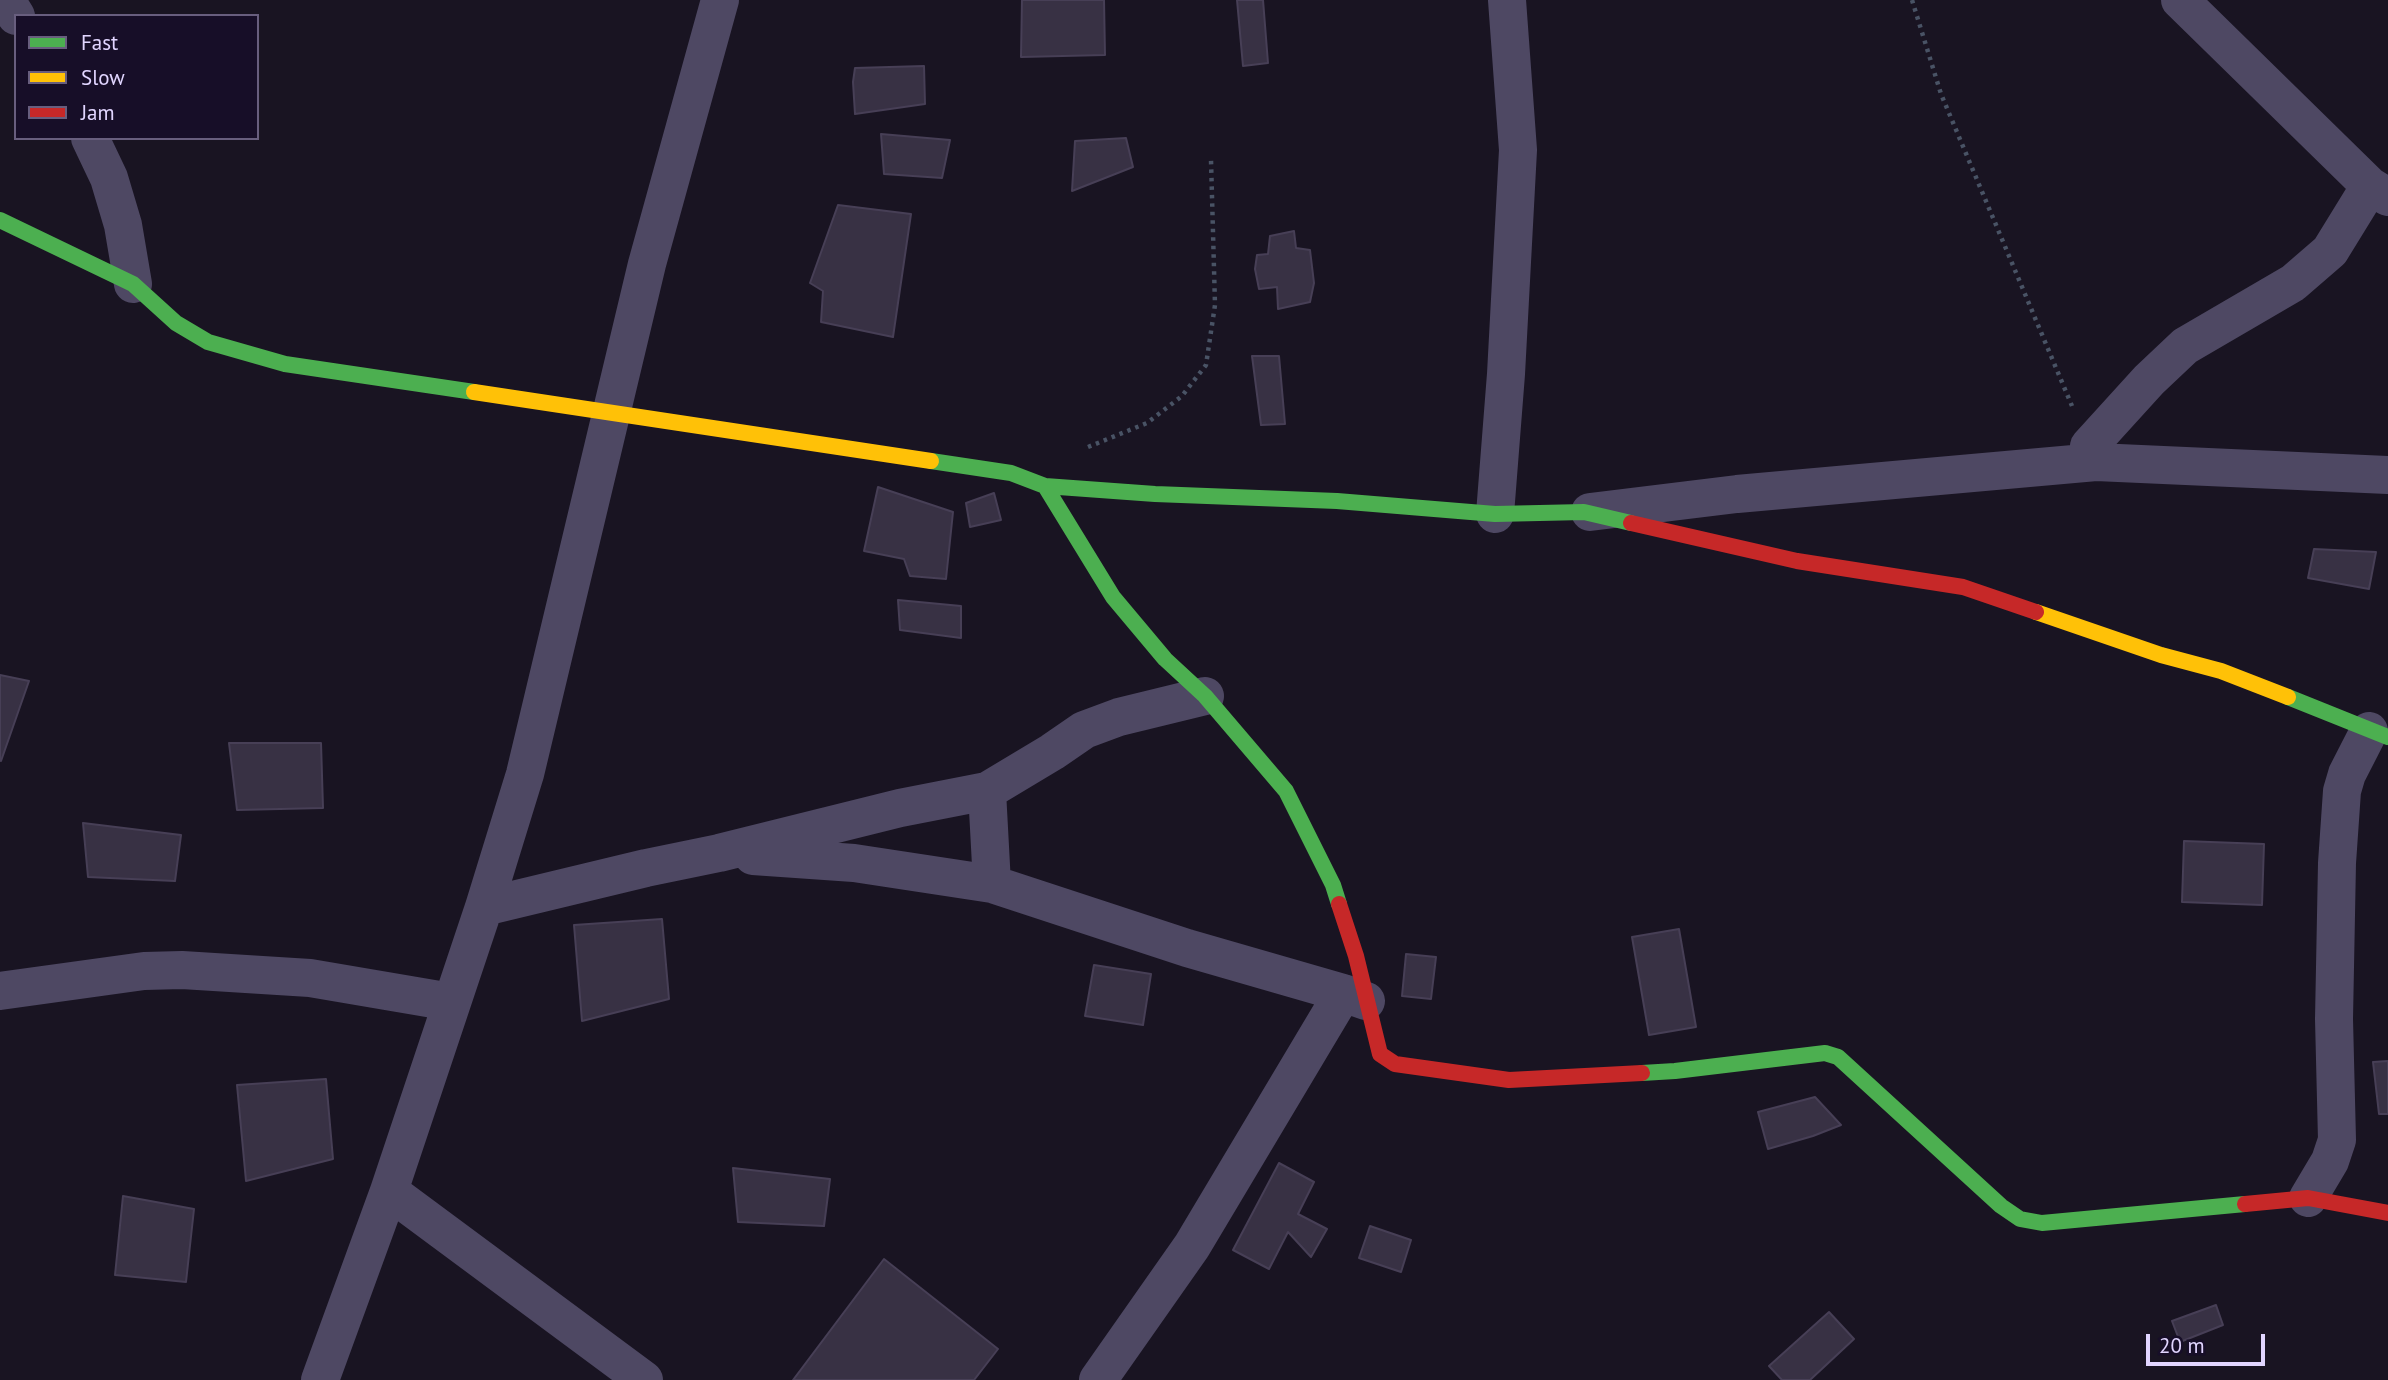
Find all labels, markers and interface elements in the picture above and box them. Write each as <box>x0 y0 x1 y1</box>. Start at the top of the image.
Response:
legend <box>14 14 259 140</box>
text: Fast <box>81 29 118 56</box>
text: Slow <box>81 64 125 91</box>
text: Jam <box>81 99 115 126</box>
scale bar <box>2150 1320 2269 1364</box>
text: 20 m <box>2159 1332 2205 1359</box>

